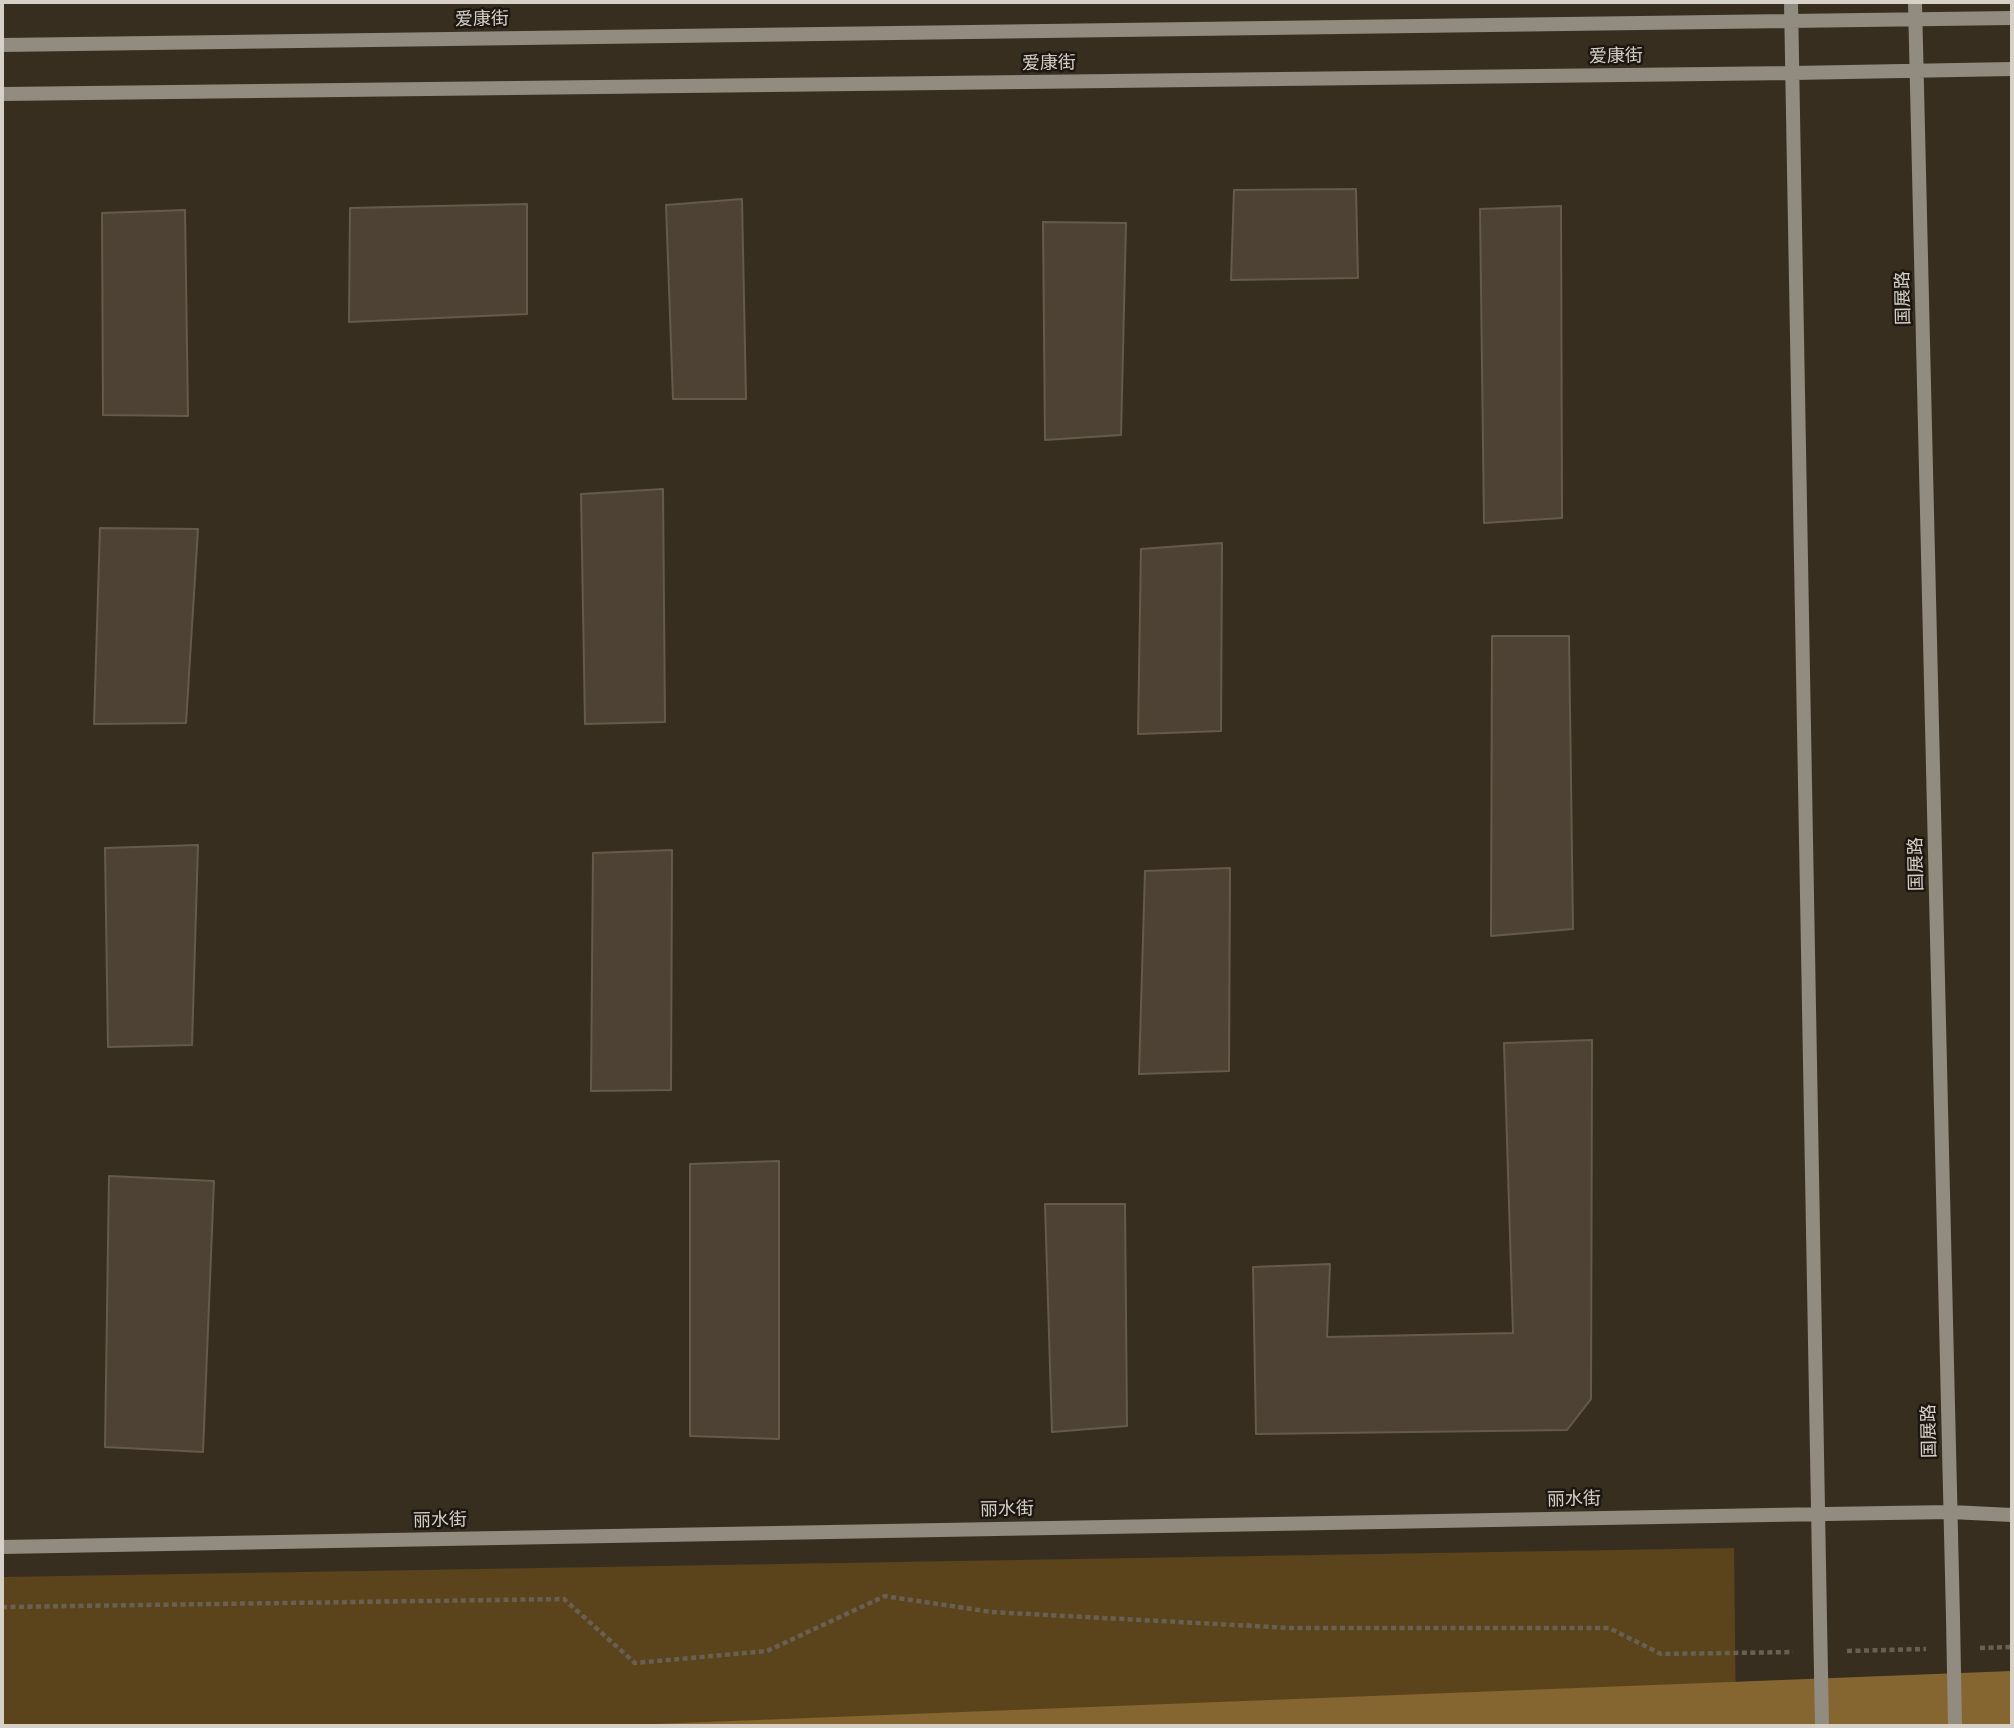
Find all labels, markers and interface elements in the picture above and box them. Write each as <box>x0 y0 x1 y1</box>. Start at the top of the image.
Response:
street label: 爱康街 <box>455 8 509 30</box>
street label: 爱康街 <box>1589 45 1643 67</box>
street label: 爱康街 <box>1022 52 1076 74</box>
street label: 国展路 <box>1892 271 1914 325</box>
street label: 国展路 <box>1905 837 1927 891</box>
street label: 国展路 <box>1918 1404 1940 1458</box>
street label: 丽水街 <box>1547 1488 1601 1510</box>
street label: 丽水街 <box>980 1498 1034 1520</box>
street label: 丽水街 <box>413 1509 467 1531</box>

